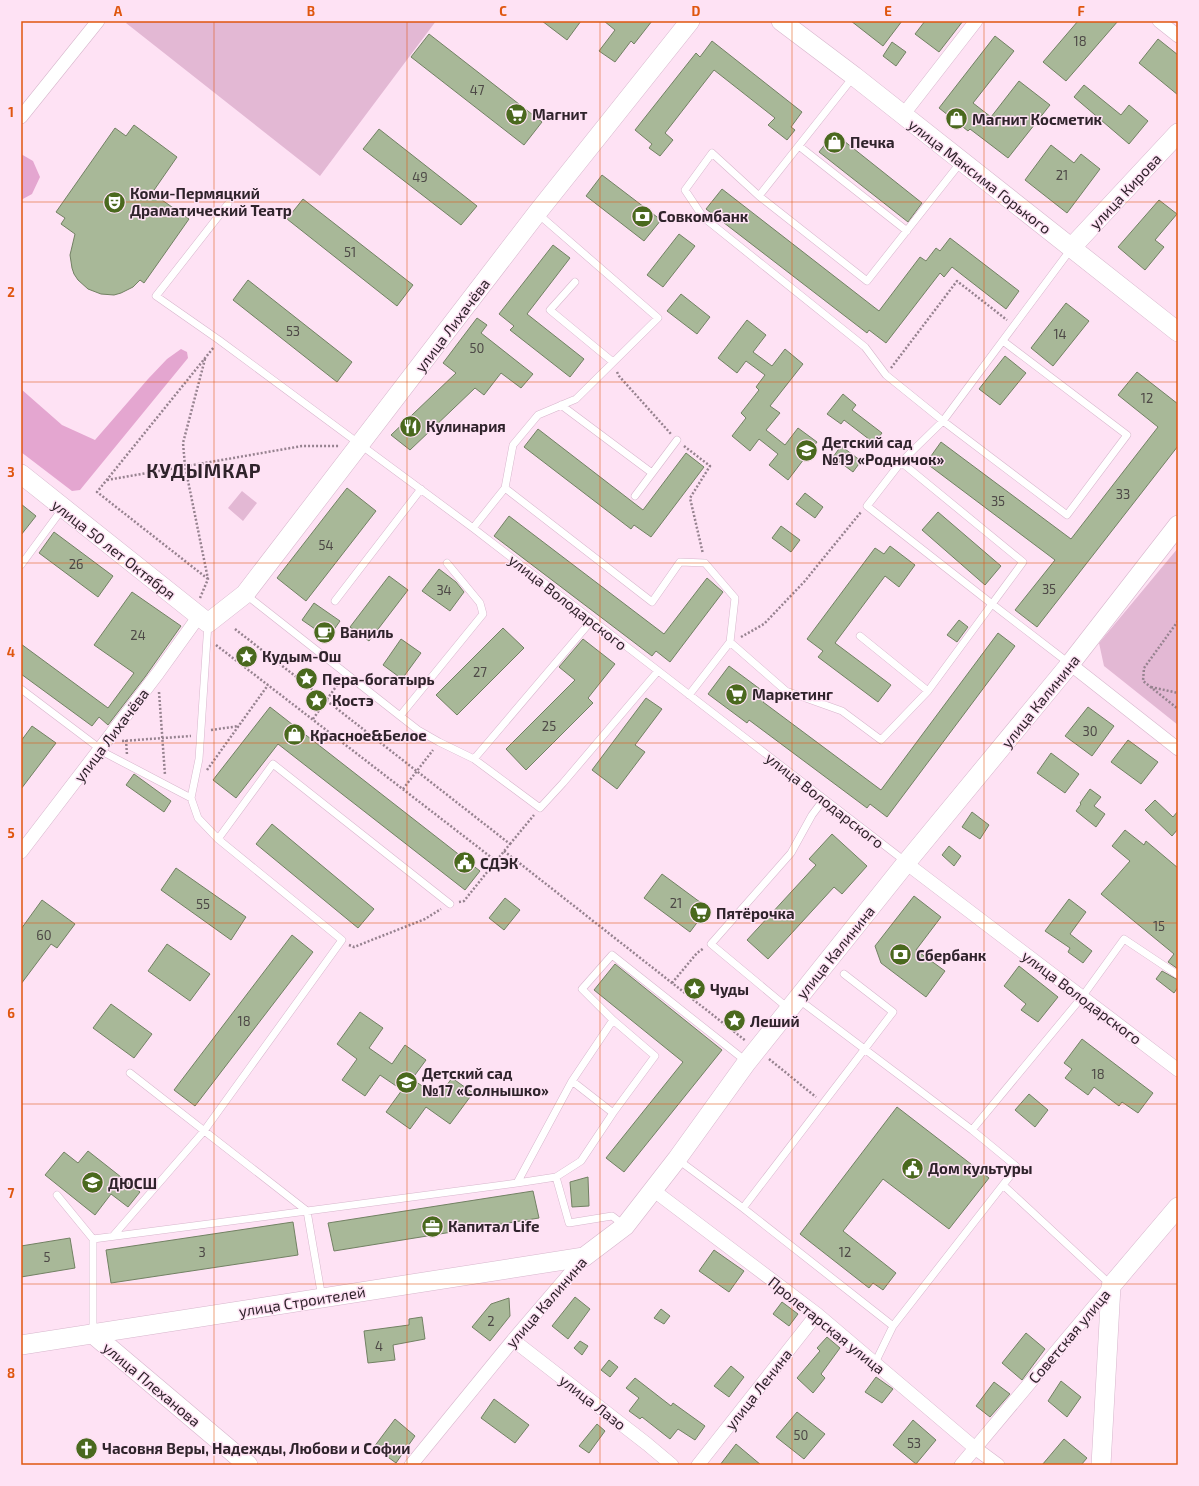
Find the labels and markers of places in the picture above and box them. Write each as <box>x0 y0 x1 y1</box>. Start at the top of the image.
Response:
supermarket icon: Магнит <box>503 101 529 127</box>
place label: Магнит <box>532 105 588 123</box>
shop icon: Магнит Косметик <box>944 106 970 132</box>
place label: Магнит Косметик <box>972 110 1103 128</box>
shop icon: Печка <box>822 129 848 155</box>
place label: Печка <box>850 133 895 151</box>
place label: Коми-Пермяцкий Драматический Театр <box>130 184 292 219</box>
theatre icon: Коми-Пермяцкий Драматический Театр <box>101 189 127 215</box>
bank icon: Совкомбанк <box>629 203 655 229</box>
place label: Совкомбанк <box>658 207 749 225</box>
restaurant icon: Кулинария <box>397 413 423 439</box>
place label: Кулинария <box>426 417 506 435</box>
place label: Детский сад №19 «Родничок» <box>822 433 944 468</box>
school or university icon: Детский сад №19 «Родничок» <box>793 438 819 464</box>
cafe icon: Ваниль <box>312 619 338 645</box>
place label: Ваниль <box>340 623 393 641</box>
place icon: Кудым-Ош <box>233 643 259 669</box>
place label: Кудым-Ош <box>262 647 341 665</box>
place icon: Пера-богатырь <box>294 666 320 692</box>
place label: Пера-богатырь <box>322 670 435 688</box>
supermarket icon: Маркетинг <box>723 681 749 707</box>
place label: Маркетинг <box>752 685 833 703</box>
place icon: Костэ <box>304 687 330 713</box>
place label: Костэ <box>332 691 374 709</box>
shop icon: Красное&Белое <box>282 722 308 748</box>
place label: Красное&Белое <box>310 726 427 744</box>
public building icon: СДЭК <box>452 850 478 876</box>
place label: СДЭК <box>480 854 519 872</box>
supermarket icon: Пятёрочка <box>687 900 713 926</box>
place label: Пятёрочка <box>716 904 795 922</box>
bank icon: Сбербанк <box>887 942 913 968</box>
place label: Сбербанк <box>916 946 987 964</box>
place icon: Чуды <box>682 976 708 1002</box>
place label: Чуды <box>710 980 749 998</box>
place icon: Леший <box>721 1008 747 1034</box>
place label: Леший <box>750 1012 800 1030</box>
place label: Детский сад №17 «Солнышко» <box>422 1064 549 1099</box>
school or university icon: Детский сад №17 «Солнышко» <box>393 1069 419 1095</box>
public building icon: Дом культуры <box>900 1155 926 1181</box>
place label: Дом культуры <box>928 1159 1032 1177</box>
school or university icon: ДЮСШ <box>79 1170 105 1196</box>
place label: ДЮСШ <box>108 1174 157 1192</box>
office icon: Капитал Life <box>419 1213 445 1239</box>
place label: Капитал Life <box>448 1217 539 1235</box>
church icon: Часовня Веры, Надежды, Любови и Софии <box>74 1435 100 1461</box>
place label: Часовня Веры, Надежды, Любови и Софии <box>102 1439 410 1457</box>

